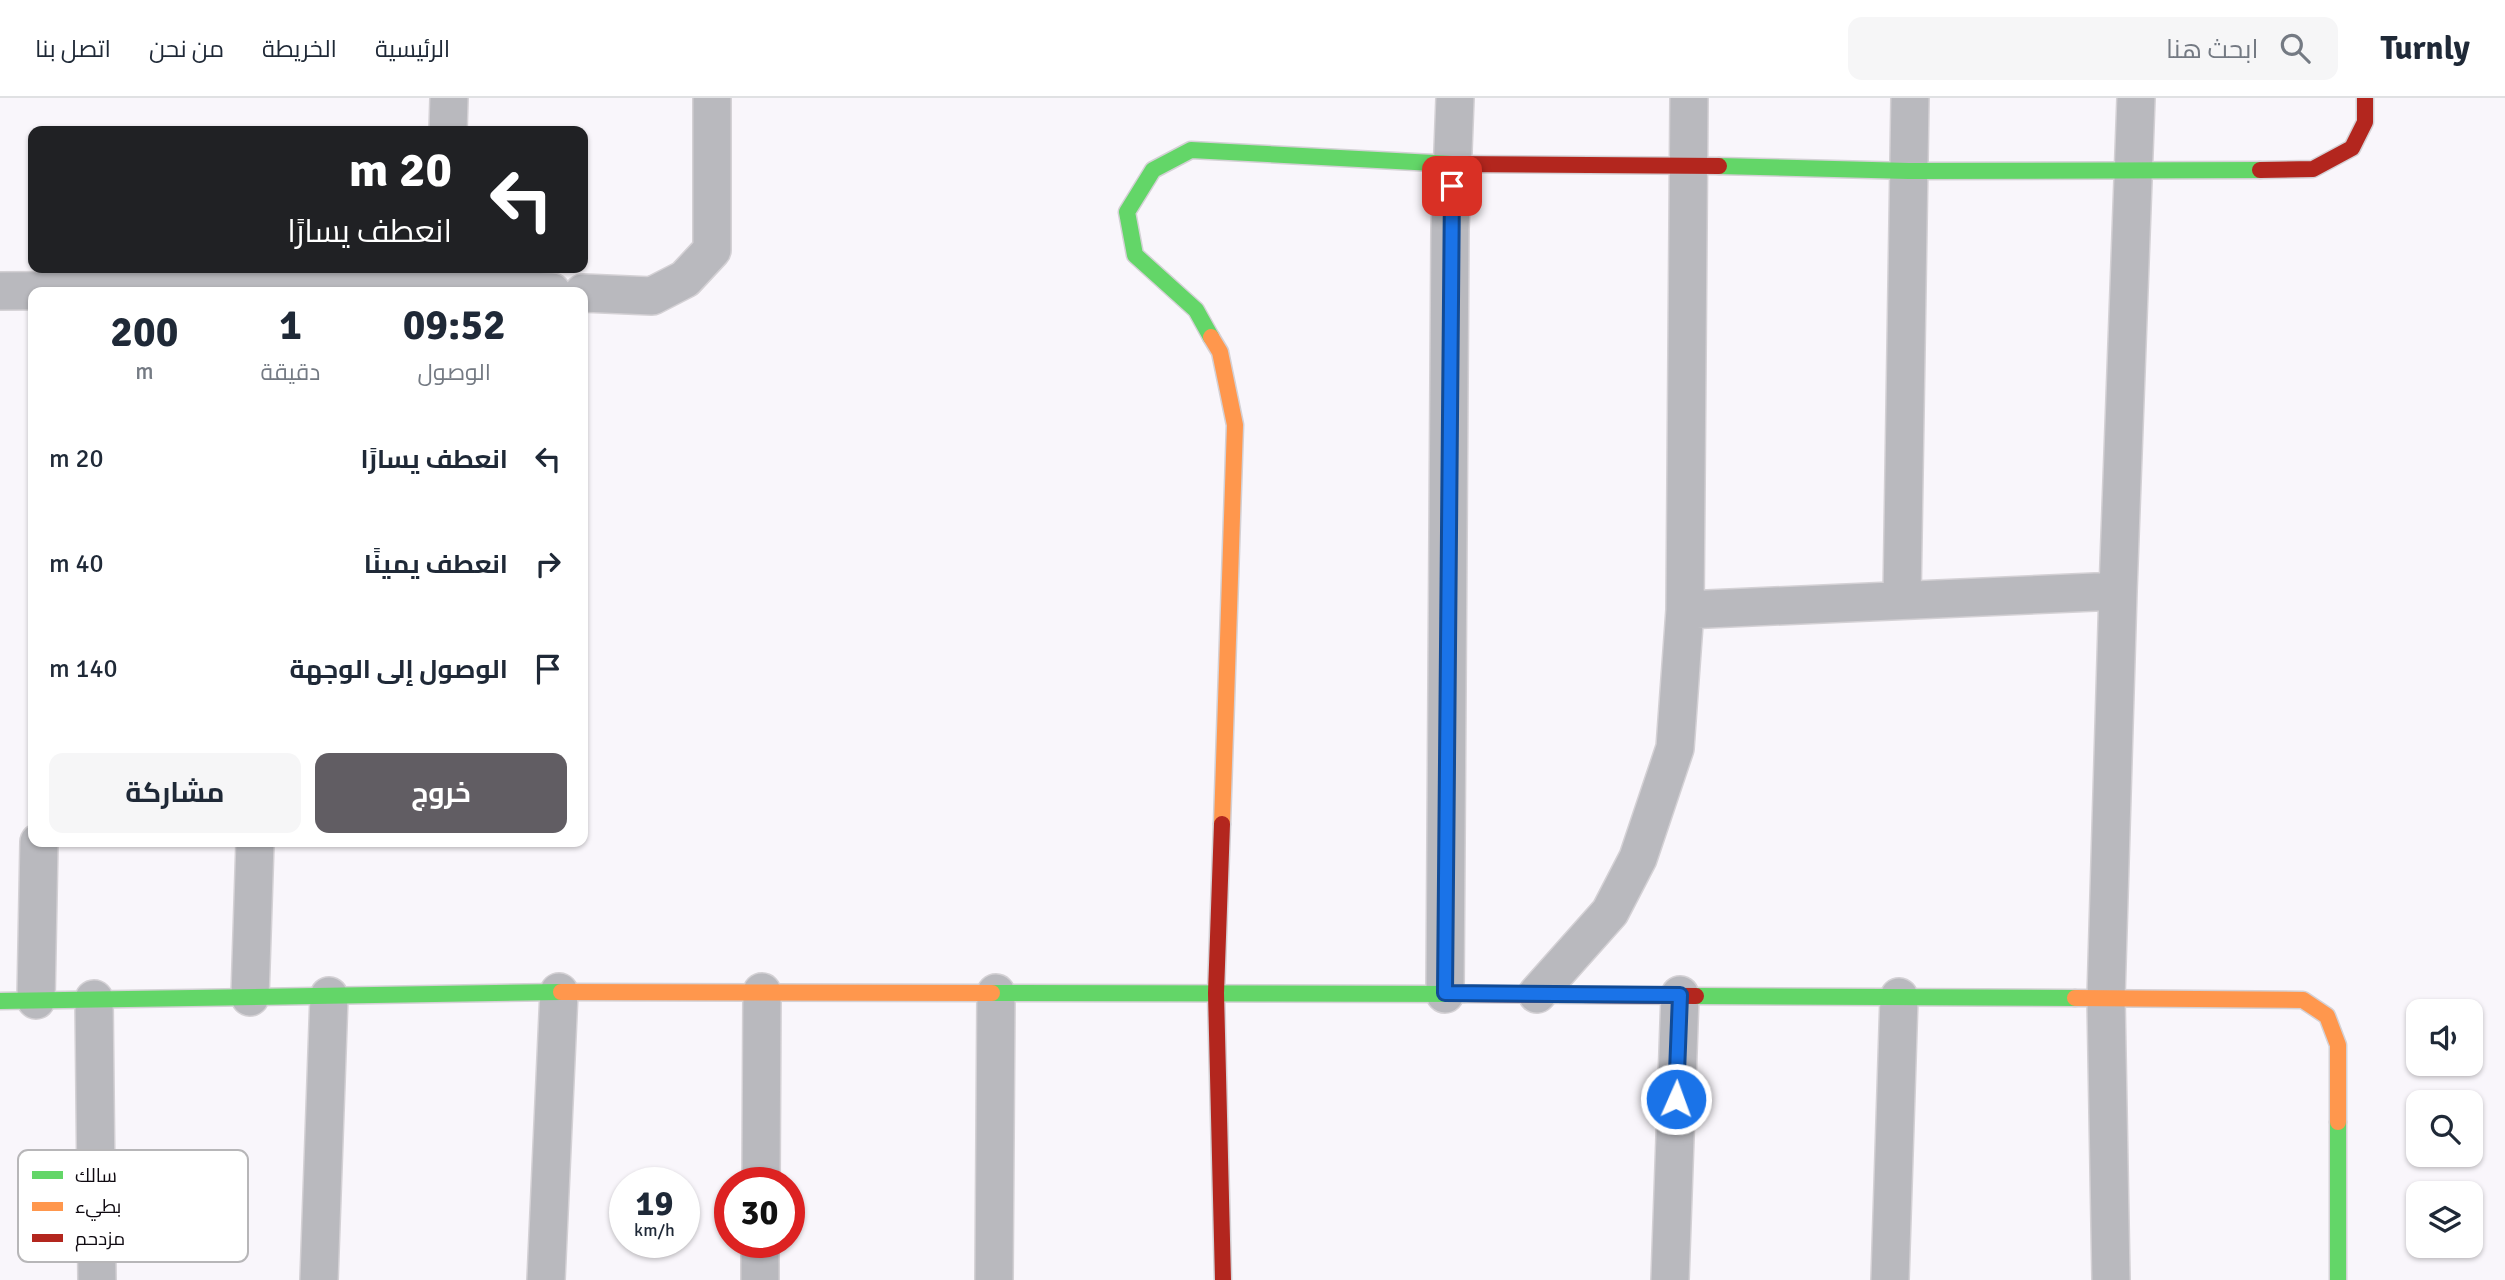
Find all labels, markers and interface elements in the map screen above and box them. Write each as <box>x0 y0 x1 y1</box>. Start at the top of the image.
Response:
search box <box>1848 17 2338 80</box>
text: Turnly <box>2380 28 2470 69</box>
icon: search <box>2276 29 2314 67</box>
text: اتصل بنا <box>35 34 111 64</box>
text: من نحن <box>149 34 224 64</box>
text: الخريطة <box>262 34 337 64</box>
text: الرئيسية <box>375 34 450 64</box>
text: ابحث هنا <box>2166 34 2258 66</box>
text: 20 m <box>349 140 452 200</box>
icon: left <box>476 154 567 245</box>
pin <box>1422 156 1482 216</box>
icon: arrive <box>1433 167 1471 205</box>
text: انعطف يسارًا <box>287 212 452 251</box>
text: 1 <box>279 300 302 351</box>
text: 09:52 <box>403 300 506 351</box>
text: 200 <box>110 307 178 358</box>
text: m <box>135 357 153 386</box>
text: دقيقة <box>261 358 320 387</box>
text: الوصول <box>418 358 491 387</box>
icon: left <box>529 440 567 478</box>
text: 20 m <box>49 443 104 475</box>
text: انعطف يسارًا <box>360 444 508 476</box>
icon: right <box>529 545 567 583</box>
text: 40 m <box>49 548 104 580</box>
text: انعطف يمينًا <box>364 549 508 581</box>
icon: arrive <box>529 650 567 688</box>
text: 140 m <box>49 653 118 685</box>
text: الوصول إلى الوجهة <box>289 654 508 686</box>
button: مشاركة <box>49 753 301 833</box>
button: خروج <box>315 753 567 833</box>
map controls <box>2406 999 2483 1258</box>
button: sound <box>2406 999 2483 1076</box>
position arrow <box>1639 1062 1713 1136</box>
button: search <box>2406 1090 2483 1167</box>
legend <box>18 1150 248 1262</box>
text: سالك <box>75 1164 117 1188</box>
speed limit sign: 30 <box>714 1167 805 1258</box>
button: layers <box>2406 1181 2483 1258</box>
text: 19 <box>636 1182 673 1225</box>
text: بطيء <box>75 1195 121 1221</box>
text: km/h <box>634 1219 675 1241</box>
text: مزدحم <box>75 1227 125 1252</box>

